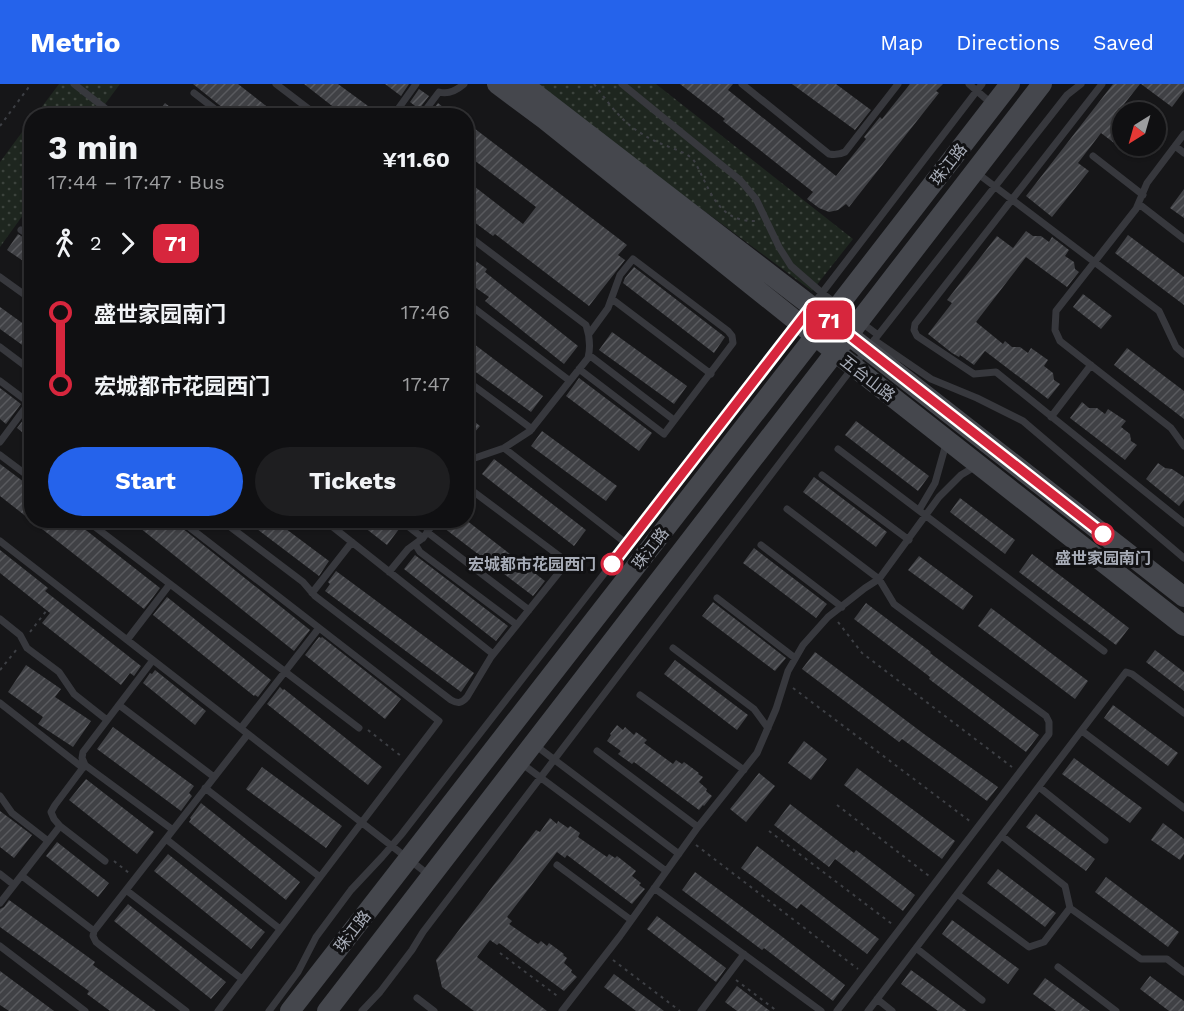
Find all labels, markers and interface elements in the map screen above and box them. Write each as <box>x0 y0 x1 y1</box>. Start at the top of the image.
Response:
text: Metrio <box>30 26 121 59</box>
text: Map <box>880 30 923 55</box>
text: Directions <box>956 30 1060 55</box>
text: Saved <box>1093 30 1154 55</box>
north arrow <box>1112 102 1166 156</box>
map controls <box>1112 102 1166 156</box>
text: 3 min <box>48 128 138 167</box>
street label: 珠江路 <box>926 140 971 189</box>
text: ¥11.60 <box>382 147 450 172</box>
text: 17:44 – 17:47 · Bus <box>48 170 225 194</box>
icon: walk <box>48 227 81 260</box>
icon: forward <box>111 227 144 260</box>
text: 2 <box>90 231 102 255</box>
text: 71 <box>165 231 187 256</box>
text: 17:46 <box>401 300 450 324</box>
line badge: 71 <box>802 300 856 340</box>
text: 盛世家园南门 <box>94 302 226 327</box>
text: 71 <box>818 308 840 333</box>
street label: 五台山路 <box>837 351 899 406</box>
text: 17:47 <box>403 372 450 396</box>
text: 宏城都市花园西门 <box>94 374 270 399</box>
button: Start <box>48 447 243 516</box>
button: Tickets <box>255 447 450 516</box>
marker: 盛世家园南门 <box>1092 523 1114 545</box>
street label: 珠江路 <box>628 524 673 573</box>
place label: 盛世家园南门 <box>1055 549 1151 568</box>
marker: 宏城都市花园西门 <box>601 553 623 575</box>
place label: 宏城都市花园西门 <box>468 555 596 574</box>
street label: 珠江路 <box>330 907 375 956</box>

